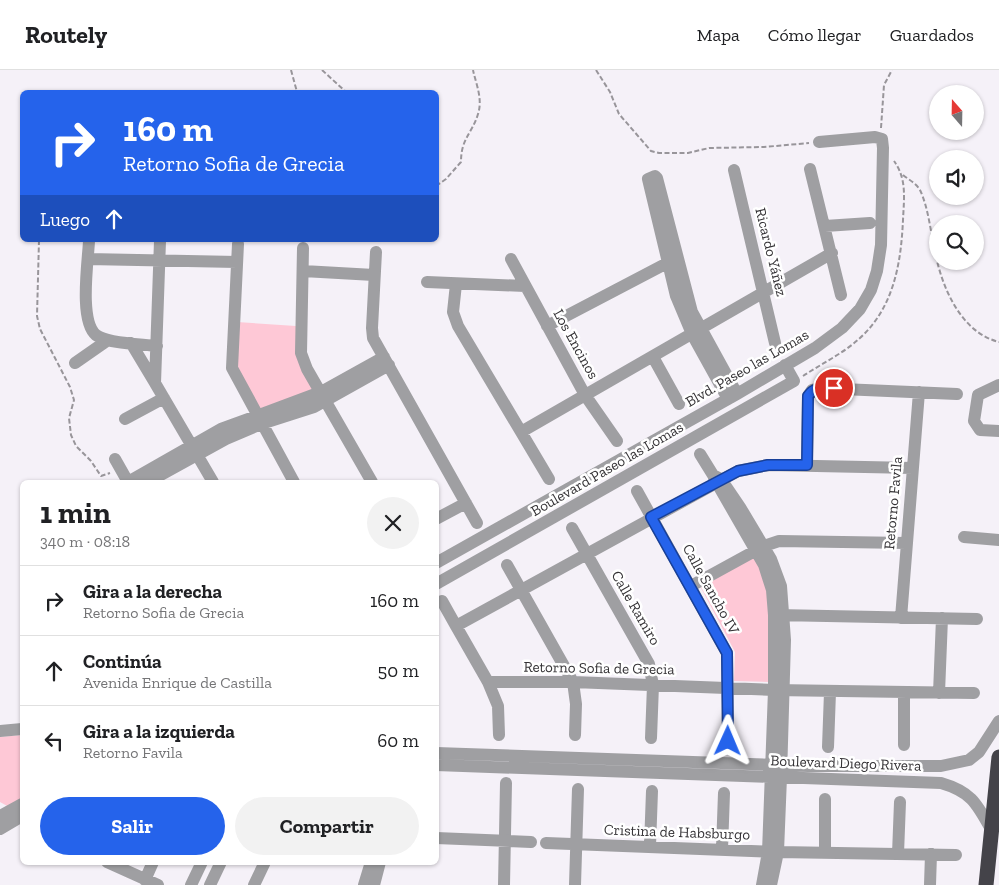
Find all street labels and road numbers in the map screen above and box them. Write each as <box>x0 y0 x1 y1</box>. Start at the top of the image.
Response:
street label: Ricardo Yáñez <box>751 206 791 298</box>
street label: Los Encinos <box>549 306 603 382</box>
street label: Blvd. Paseo las Lomas <box>682 325 812 411</box>
street label: Boulevard Paseo las Lomas <box>528 418 686 520</box>
street label: Retorno Favila <box>880 456 906 550</box>
street label: Calle Sancho IV <box>679 541 743 637</box>
street label: Calle Ramiro <box>607 568 665 649</box>
street label: Retorno Sofia de Grecia <box>523 658 675 678</box>
street label: Boulevard Diego Rivera <box>770 751 922 775</box>
street label: Cristina de Habsburgo <box>604 820 751 844</box>

